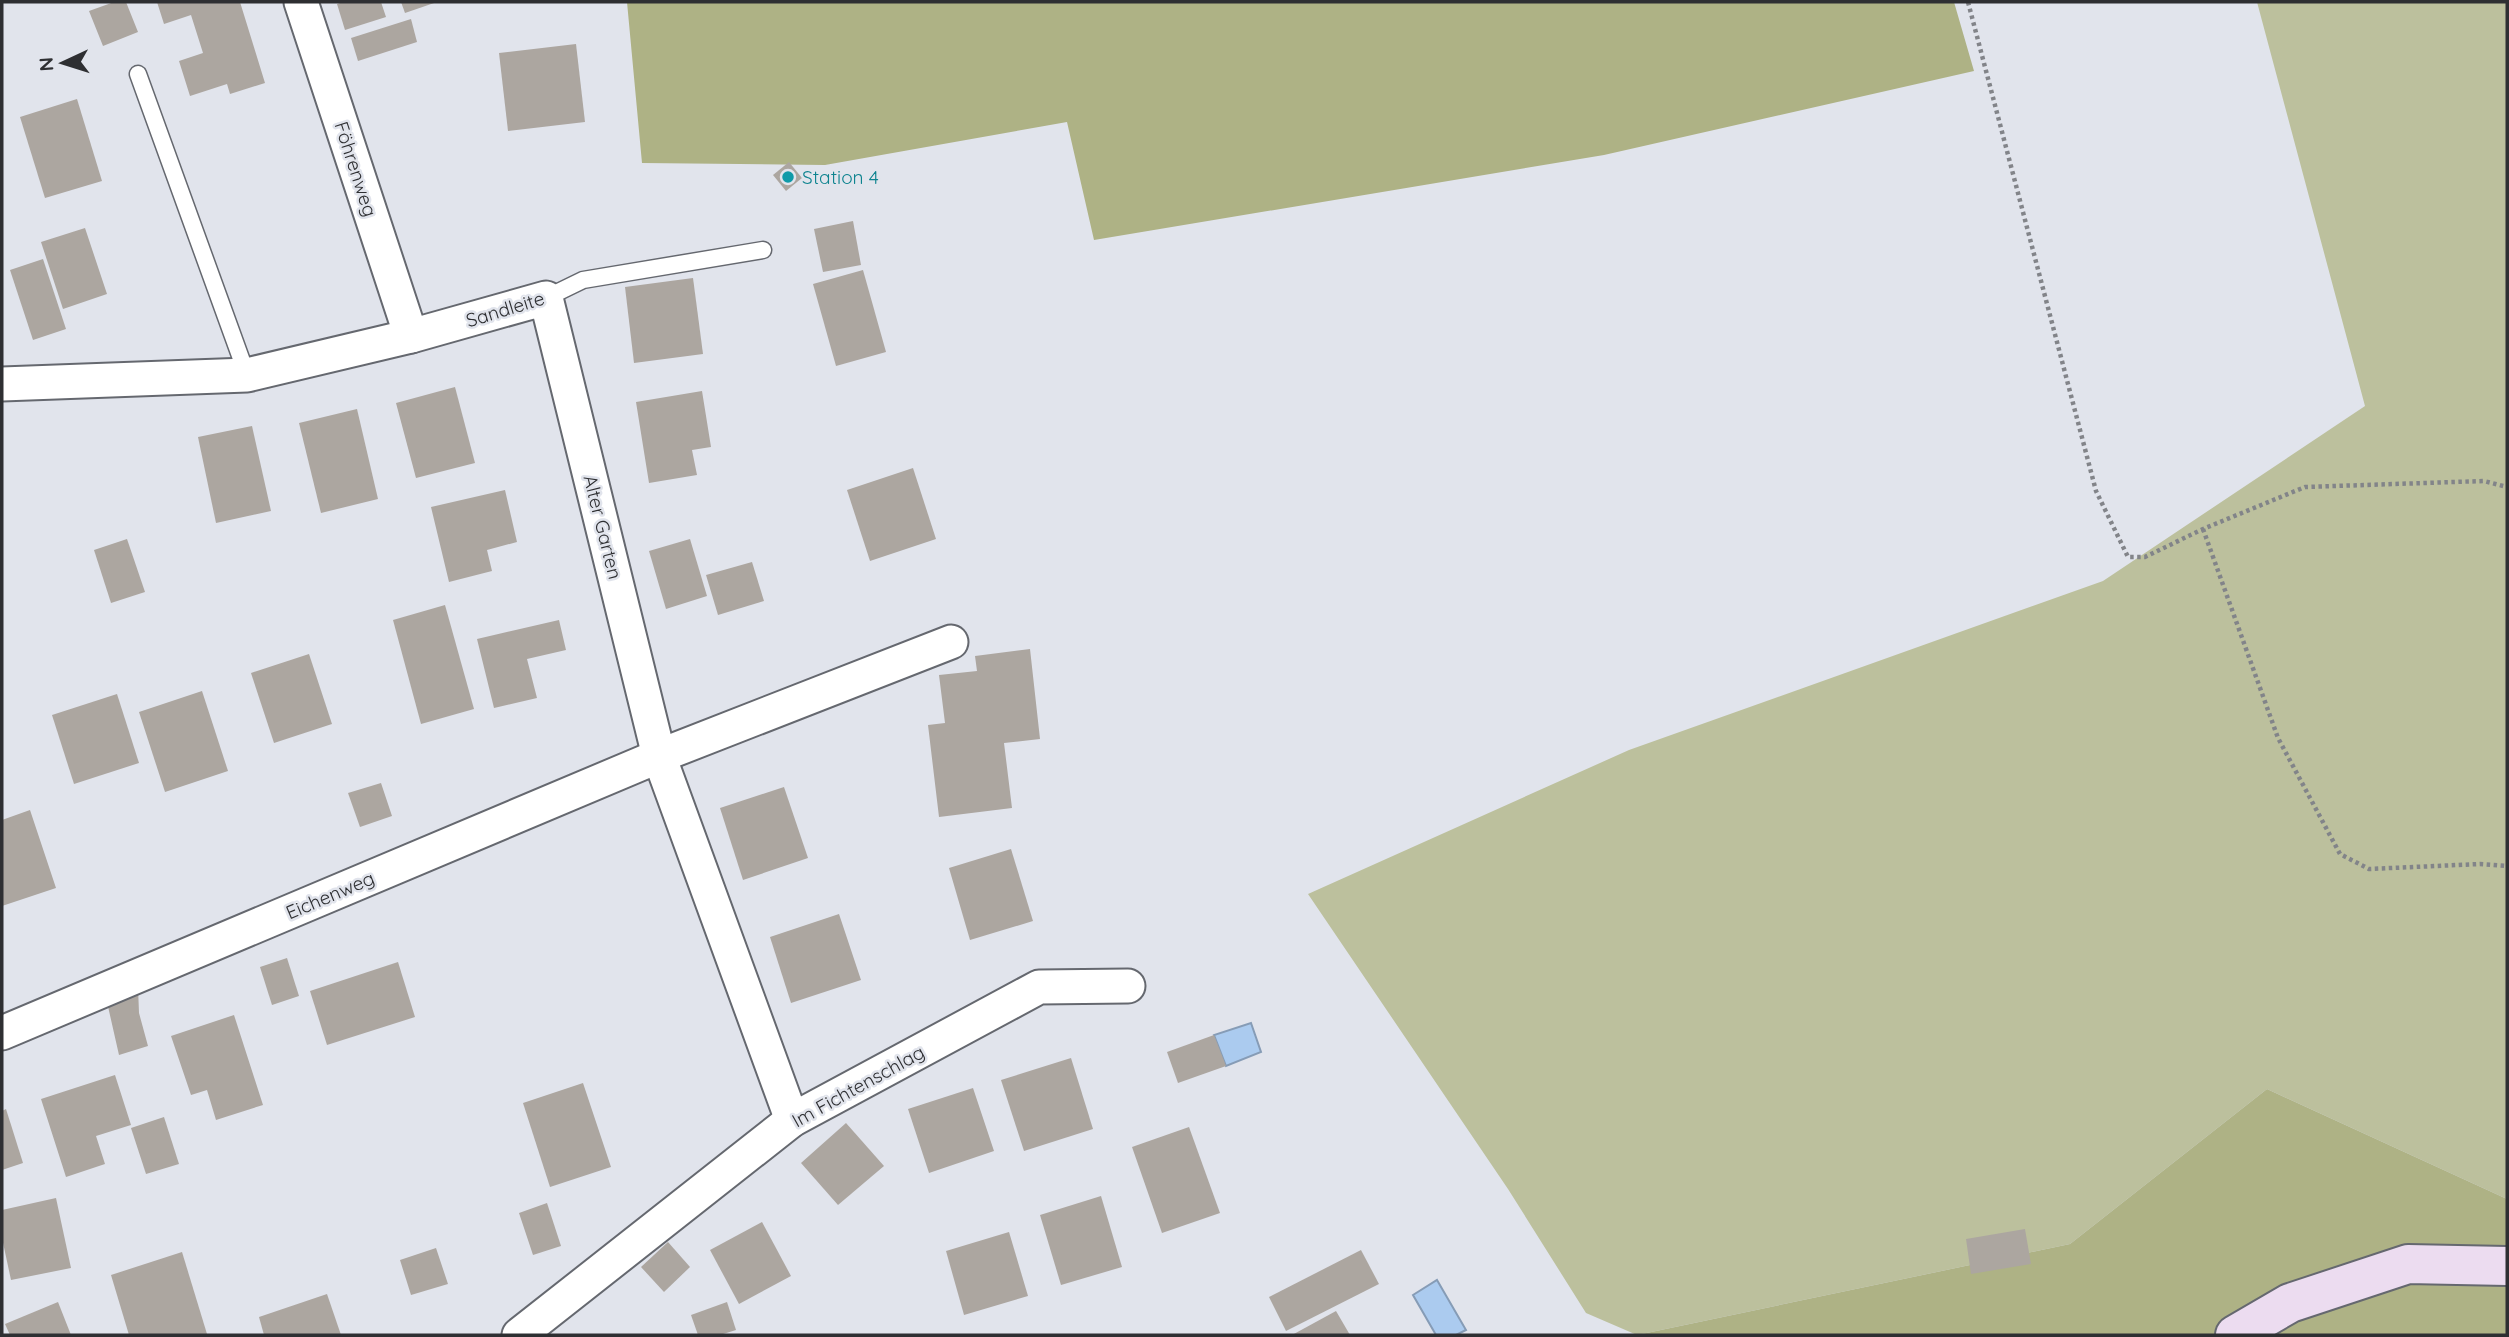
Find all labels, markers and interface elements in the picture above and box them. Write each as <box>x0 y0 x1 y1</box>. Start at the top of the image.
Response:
north arrow <box>28 28 98 98</box>
text: N <box>34 56 58 72</box>
street label: Föhrenweg <box>329 118 383 220</box>
place label: Station 4 <box>802 165 879 189</box>
marker: Station 4 <box>780 169 796 185</box>
street label: Sandleite <box>463 286 547 332</box>
street label: Alter Garten <box>578 472 628 582</box>
street label: Eichenweg <box>282 866 378 924</box>
street label: Im Fichtenschlag <box>787 1040 929 1132</box>

